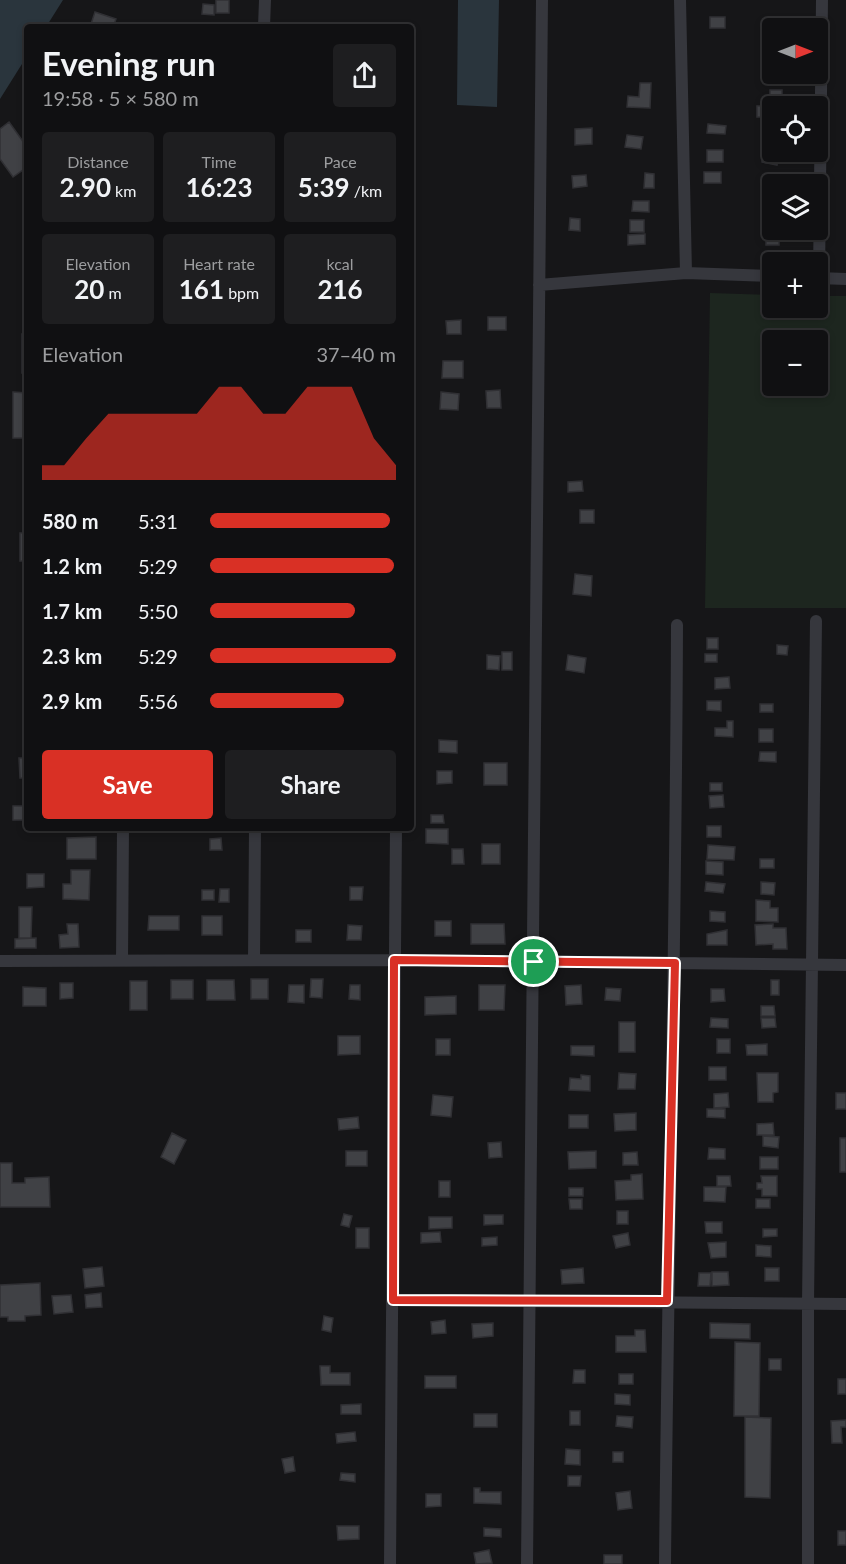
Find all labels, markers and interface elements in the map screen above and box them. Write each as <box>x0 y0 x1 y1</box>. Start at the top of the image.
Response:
north arrow <box>762 18 828 84</box>
map controls <box>762 18 828 396</box>
text: Evening run <box>42 43 216 83</box>
button: share <box>333 44 396 107</box>
text: 19:58 · 5 × 580 m <box>42 86 199 110</box>
button: locate <box>762 96 828 162</box>
text: Distance <box>67 152 129 171</box>
text: Time <box>202 152 236 171</box>
text: Pace <box>323 152 357 171</box>
text: 2.90 <box>60 171 111 203</box>
text: 16:23 <box>185 171 253 203</box>
text: 5:39 <box>298 171 350 203</box>
button: layers <box>762 174 828 240</box>
text: km <box>111 181 136 200</box>
text: /km <box>350 181 382 200</box>
button: + <box>762 252 828 318</box>
text: Elevation <box>66 254 131 273</box>
text: Heart rate <box>183 254 255 273</box>
text: kcal <box>326 254 354 273</box>
text: 20 <box>74 273 104 305</box>
text: 161 <box>179 273 224 305</box>
text: 216 <box>317 273 363 305</box>
text: m <box>104 283 122 302</box>
text: bpm <box>224 283 259 302</box>
button: − <box>762 330 828 396</box>
text: Elevation <box>42 342 123 366</box>
text: 37–40 m <box>316 342 396 366</box>
text: 580 m <box>42 509 98 533</box>
text: 5:31 <box>138 509 178 533</box>
text: 1.2 km <box>42 554 102 578</box>
text: 5:29 <box>138 554 178 578</box>
text: 1.7 km <box>42 599 102 623</box>
text: 5:50 <box>138 599 178 623</box>
text: 2.3 km <box>42 644 102 668</box>
text: 5:29 <box>138 644 178 668</box>
text: 2.9 km <box>42 689 102 713</box>
text: 5:56 <box>138 689 178 713</box>
button: Save <box>42 750 213 819</box>
button: Share <box>225 750 396 819</box>
pin <box>508 936 559 987</box>
icon: arrive <box>517 945 550 978</box>

